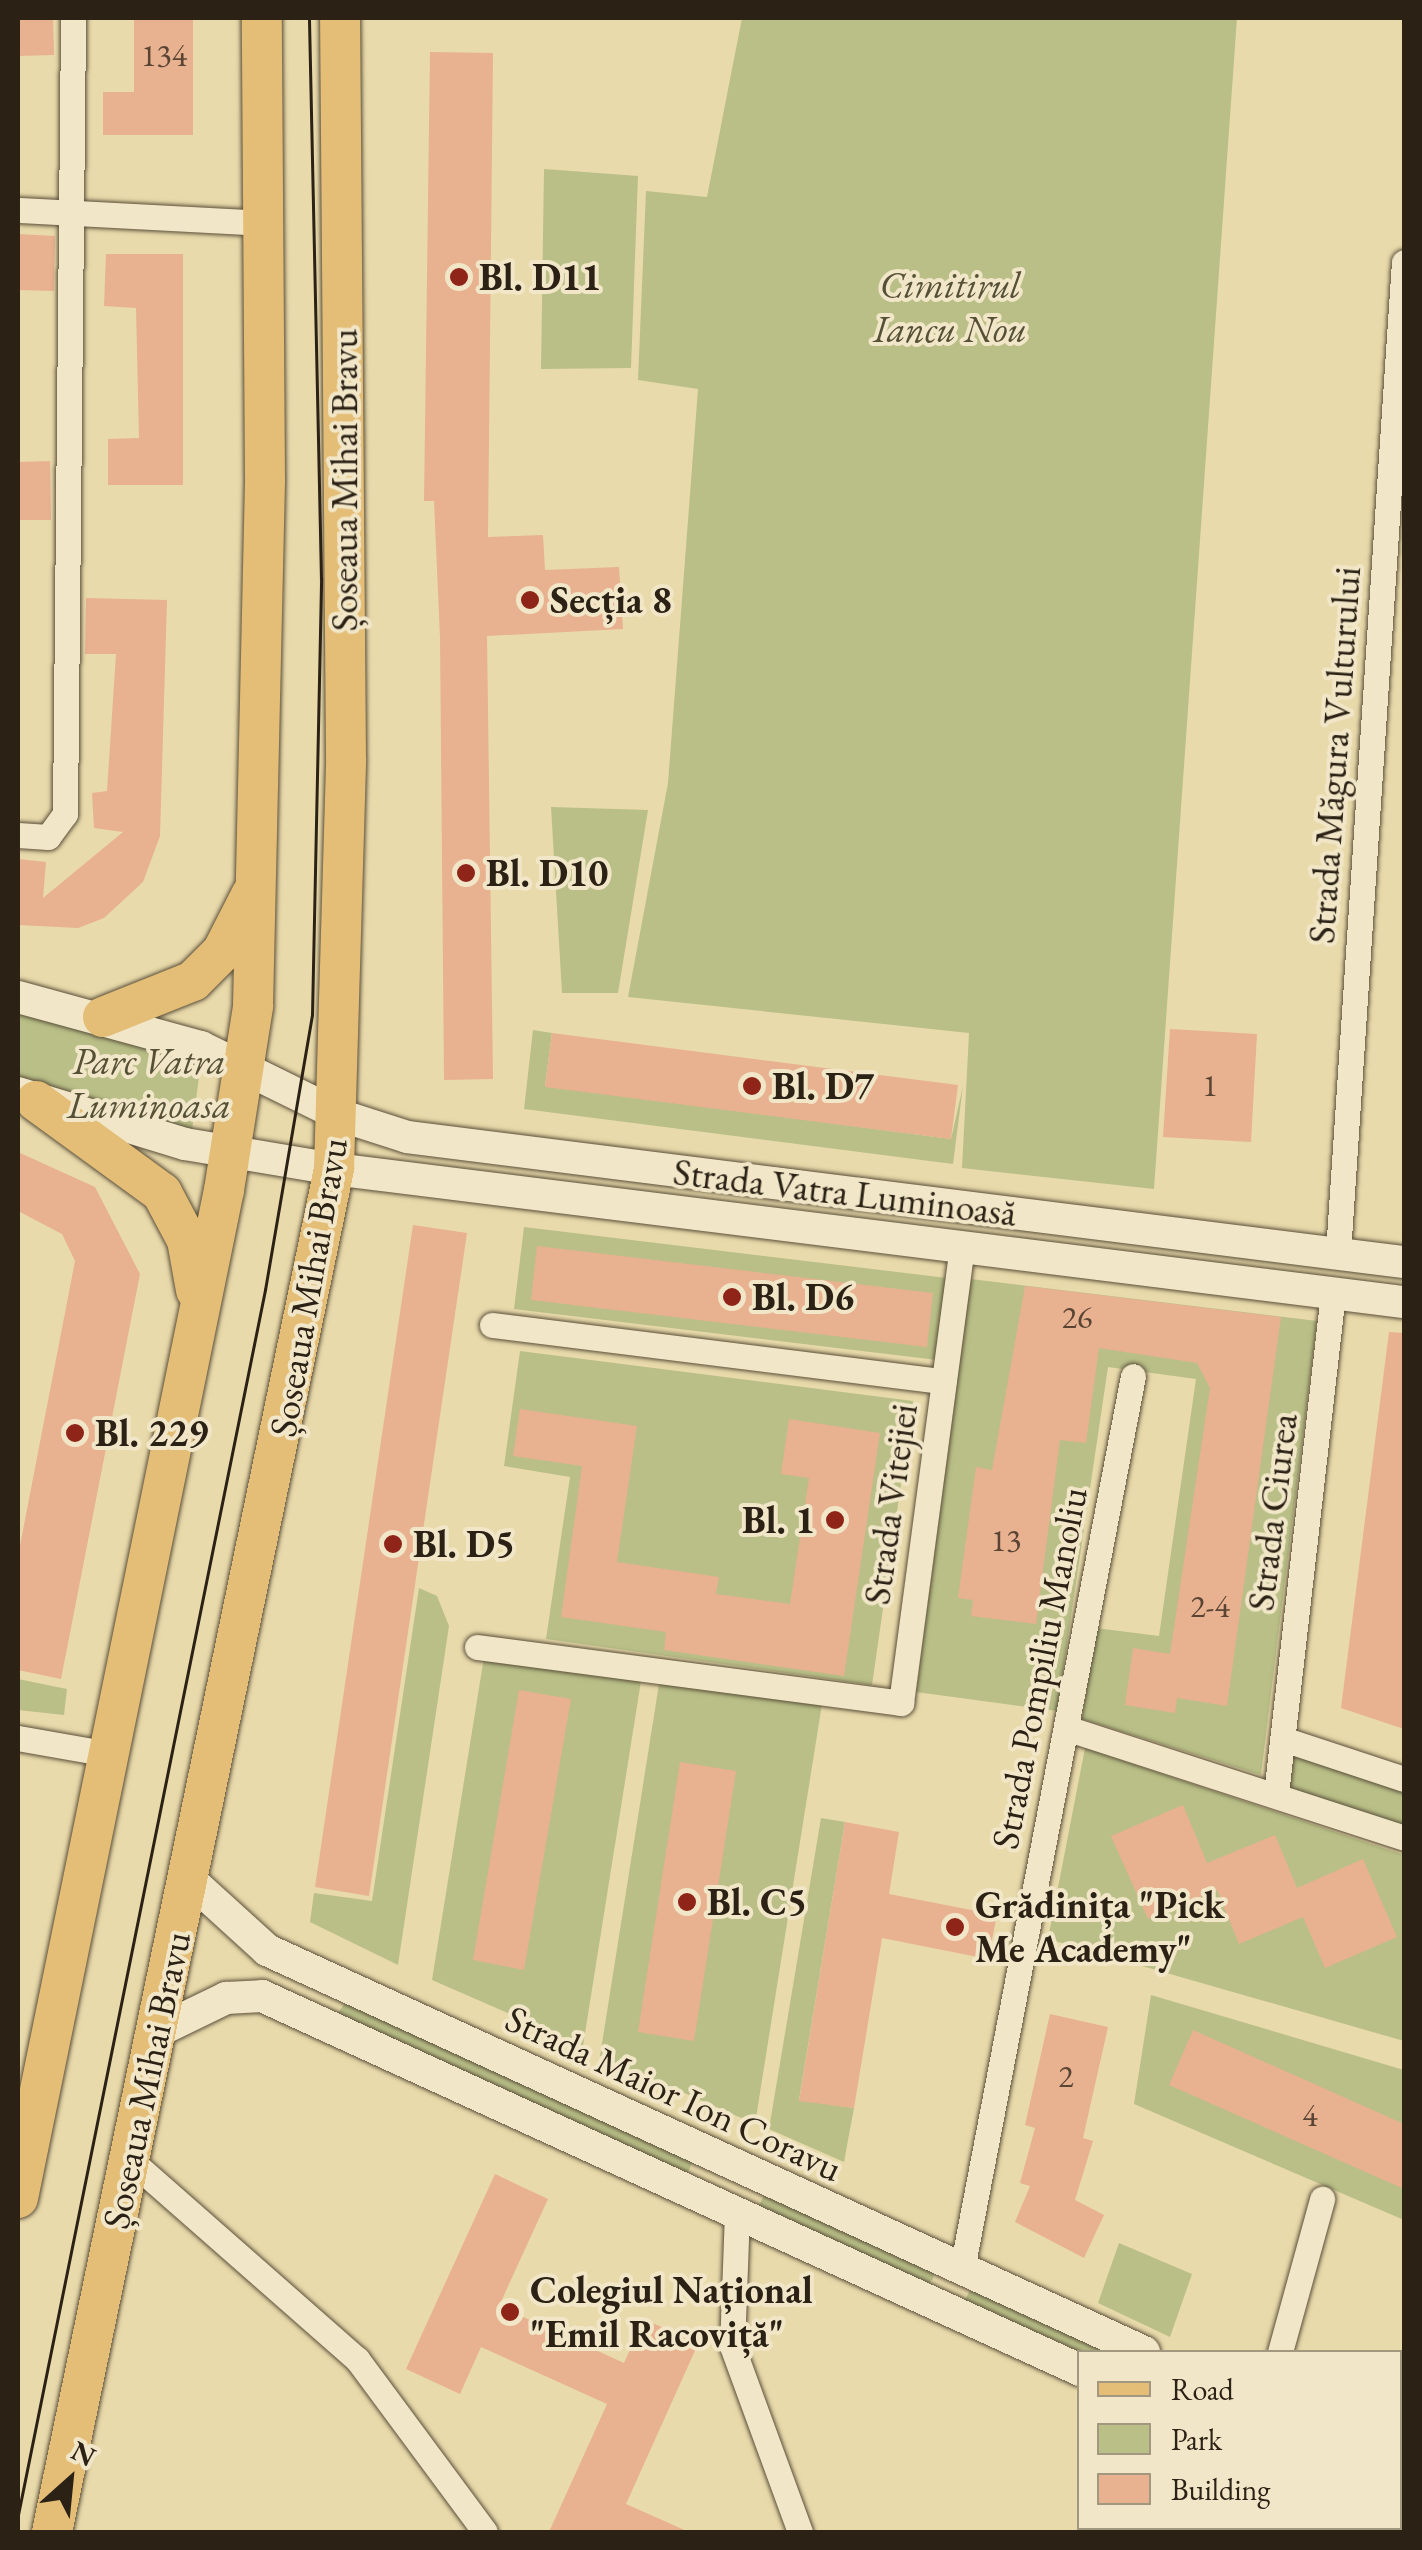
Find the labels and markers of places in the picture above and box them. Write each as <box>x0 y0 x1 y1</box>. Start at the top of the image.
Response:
place label: Bl. D11 <box>479 254 601 300</box>
marker: Bl. D11 <box>448 266 470 288</box>
place label: Secția 8 <box>550 577 672 623</box>
marker: Secția 8 <box>519 589 541 611</box>
place label: Bl. D10 <box>486 850 608 896</box>
marker: Bl. D10 <box>455 862 477 884</box>
place label: Bl. D7 <box>772 1063 874 1109</box>
marker: Bl. D7 <box>741 1075 763 1097</box>
place label: Bl. D6 <box>752 1274 854 1320</box>
marker: Bl. D6 <box>721 1286 743 1308</box>
place label: Bl. 229 <box>95 1410 208 1456</box>
marker: Bl. 229 <box>64 1422 86 1444</box>
place label: Bl. 1 <box>742 1497 815 1543</box>
marker: Bl. 1 <box>824 1509 846 1531</box>
place label: Bl. D5 <box>413 1521 515 1567</box>
marker: Bl. D5 <box>382 1533 404 1555</box>
place label: Bl. C5 <box>707 1879 807 1925</box>
place label: Grădinița "Pick Me Academy" <box>975 1882 1225 1972</box>
marker: Bl. C5 <box>676 1891 698 1913</box>
marker: Grădinița "Pick Me Academy" <box>944 1916 966 1938</box>
place label: Colegiul Național "Emil Racoviță" <box>530 2267 813 2356</box>
marker: Colegiul Național "Emil Racoviță" <box>499 2301 521 2323</box>

